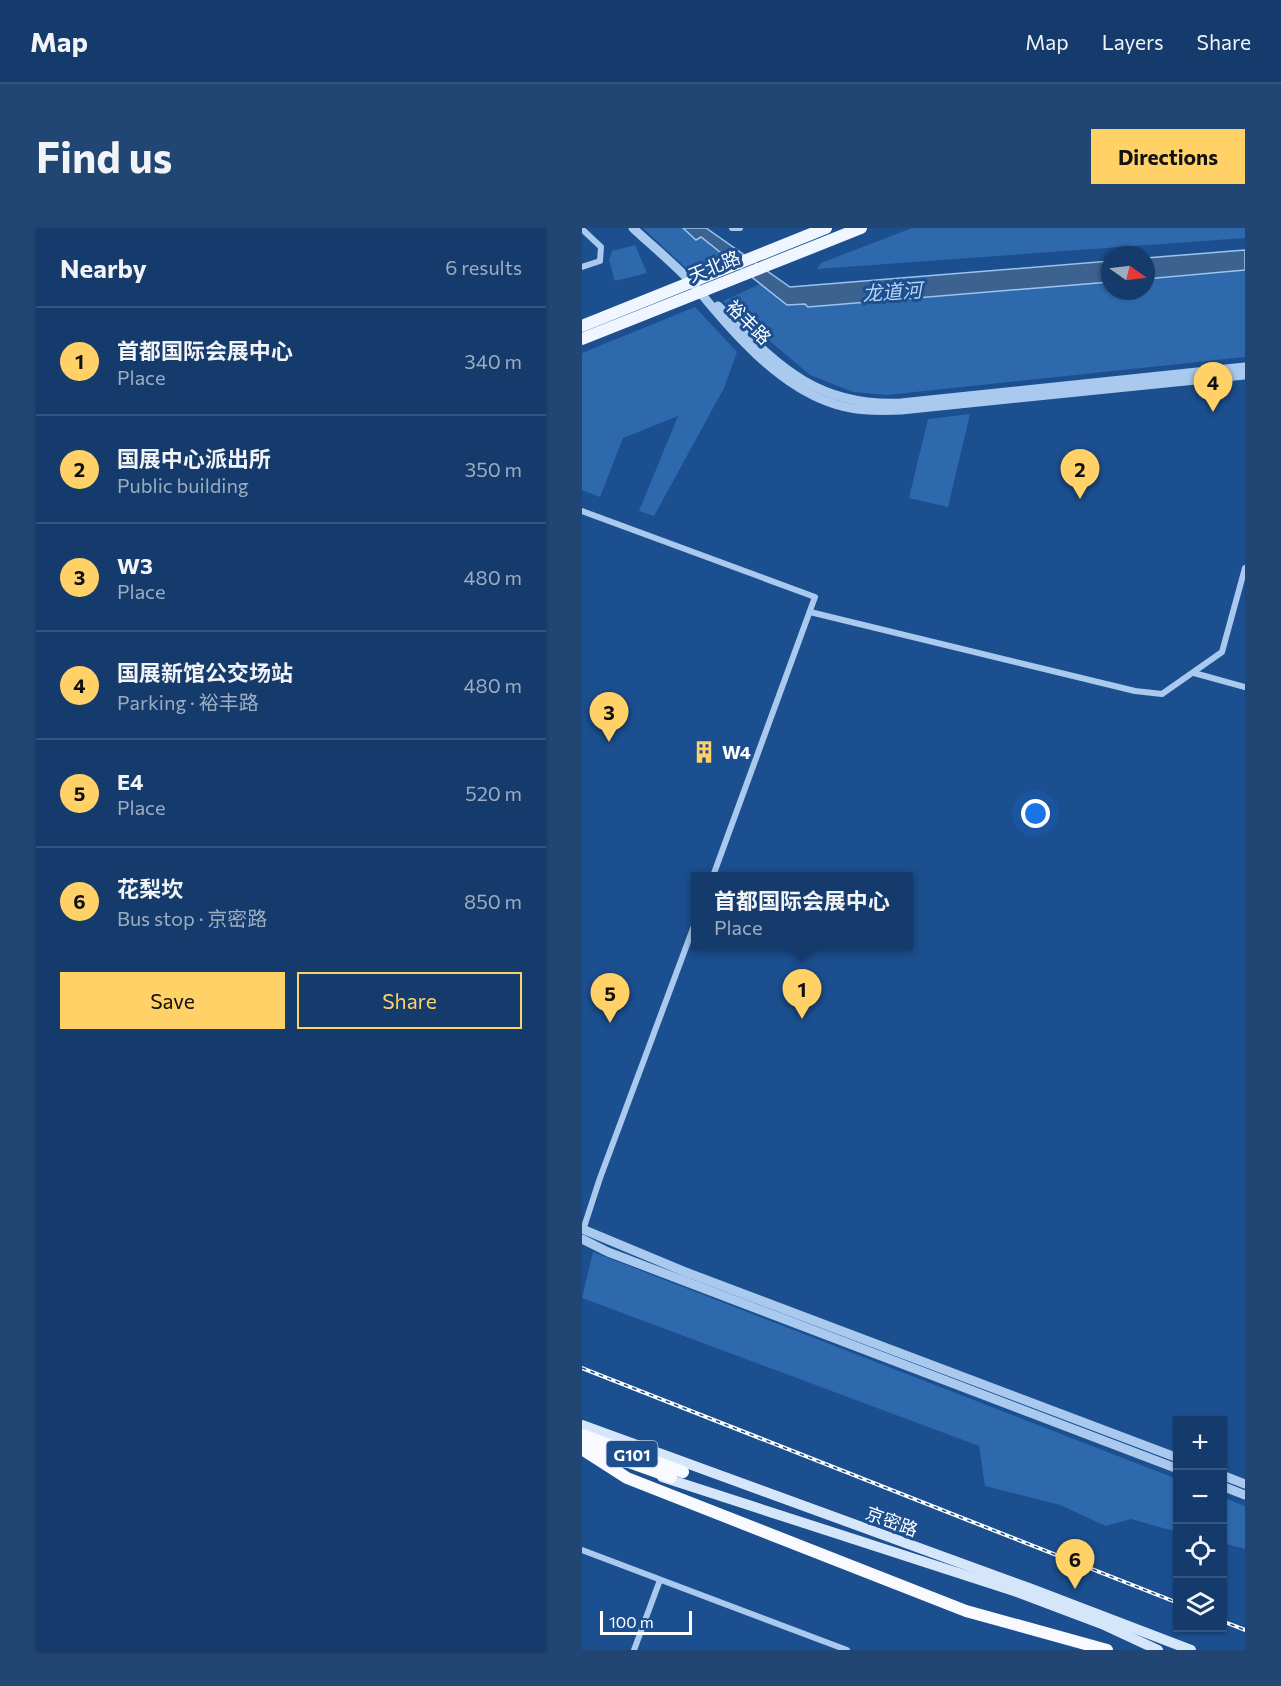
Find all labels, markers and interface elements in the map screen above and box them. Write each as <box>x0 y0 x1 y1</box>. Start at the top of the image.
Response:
text: Map <box>30 24 88 58</box>
text: Map <box>1025 29 1069 54</box>
text: Layers <box>1102 29 1164 54</box>
text: Share <box>1197 29 1251 54</box>
button: Directions <box>1091 129 1245 184</box>
text: Find us <box>36 130 172 182</box>
street label: 天北路 <box>685 246 743 286</box>
north arrow <box>1101 246 1155 300</box>
text: Nearby <box>60 252 147 283</box>
text: 6 results <box>445 255 522 279</box>
water label: 龙道河 <box>861 277 927 305</box>
street label: 裕丰路 <box>722 295 776 349</box>
text: 首都国际会展中心 <box>117 337 293 364</box>
text: 1 <box>75 349 84 373</box>
text: 340 m <box>464 349 522 373</box>
pin: 4 <box>1194 362 1232 412</box>
text: Place <box>117 365 166 389</box>
text: 国展中心派出所 <box>117 445 271 472</box>
pin: 2 <box>1060 450 1100 499</box>
text: 2 <box>74 457 85 481</box>
text: 350 m <box>465 457 522 481</box>
text: Public building <box>117 473 249 497</box>
text: W3 <box>117 552 153 579</box>
text: 3 <box>74 565 85 589</box>
text: 480 m <box>464 565 522 589</box>
text: Place <box>117 579 166 603</box>
text: 国展新馆公交场站 <box>117 659 293 686</box>
text: 4 <box>73 673 86 697</box>
text: 480 m <box>464 673 522 697</box>
text: Parking · 裕丰路 <box>117 690 259 714</box>
pin: 3 <box>590 692 628 742</box>
building icon: W4 <box>691 739 717 765</box>
place label: W4 <box>722 741 751 763</box>
text: E4 <box>117 768 143 795</box>
text: 5 <box>74 781 85 805</box>
text: 520 m <box>465 781 522 805</box>
text: Place <box>117 795 166 819</box>
your location <box>1021 799 1050 828</box>
popup <box>691 872 913 950</box>
text: 花梨坎 <box>117 875 183 902</box>
text: 首都国际会展中心 <box>714 887 890 914</box>
text: 6 <box>73 889 86 913</box>
text: 850 m <box>464 889 522 913</box>
text: Bus stop · 京密路 <box>117 906 267 930</box>
text: Place <box>714 915 763 939</box>
pin: 1 <box>782 970 822 1019</box>
button: Save <box>60 972 285 1029</box>
button: Share <box>297 972 522 1029</box>
pin: 5 <box>591 974 630 1023</box>
map controls <box>1173 1416 1227 1632</box>
button: + <box>1173 1416 1227 1470</box>
road number: G101 <box>607 1441 658 1467</box>
button: − <box>1173 1470 1227 1524</box>
street label: 京密路 <box>863 1501 921 1541</box>
button: locate <box>1173 1524 1227 1578</box>
pin: 6 <box>1056 1540 1094 1589</box>
button: layers <box>1173 1578 1227 1632</box>
scale bar <box>600 1608 692 1636</box>
text: 100 m <box>609 1612 654 1631</box>

